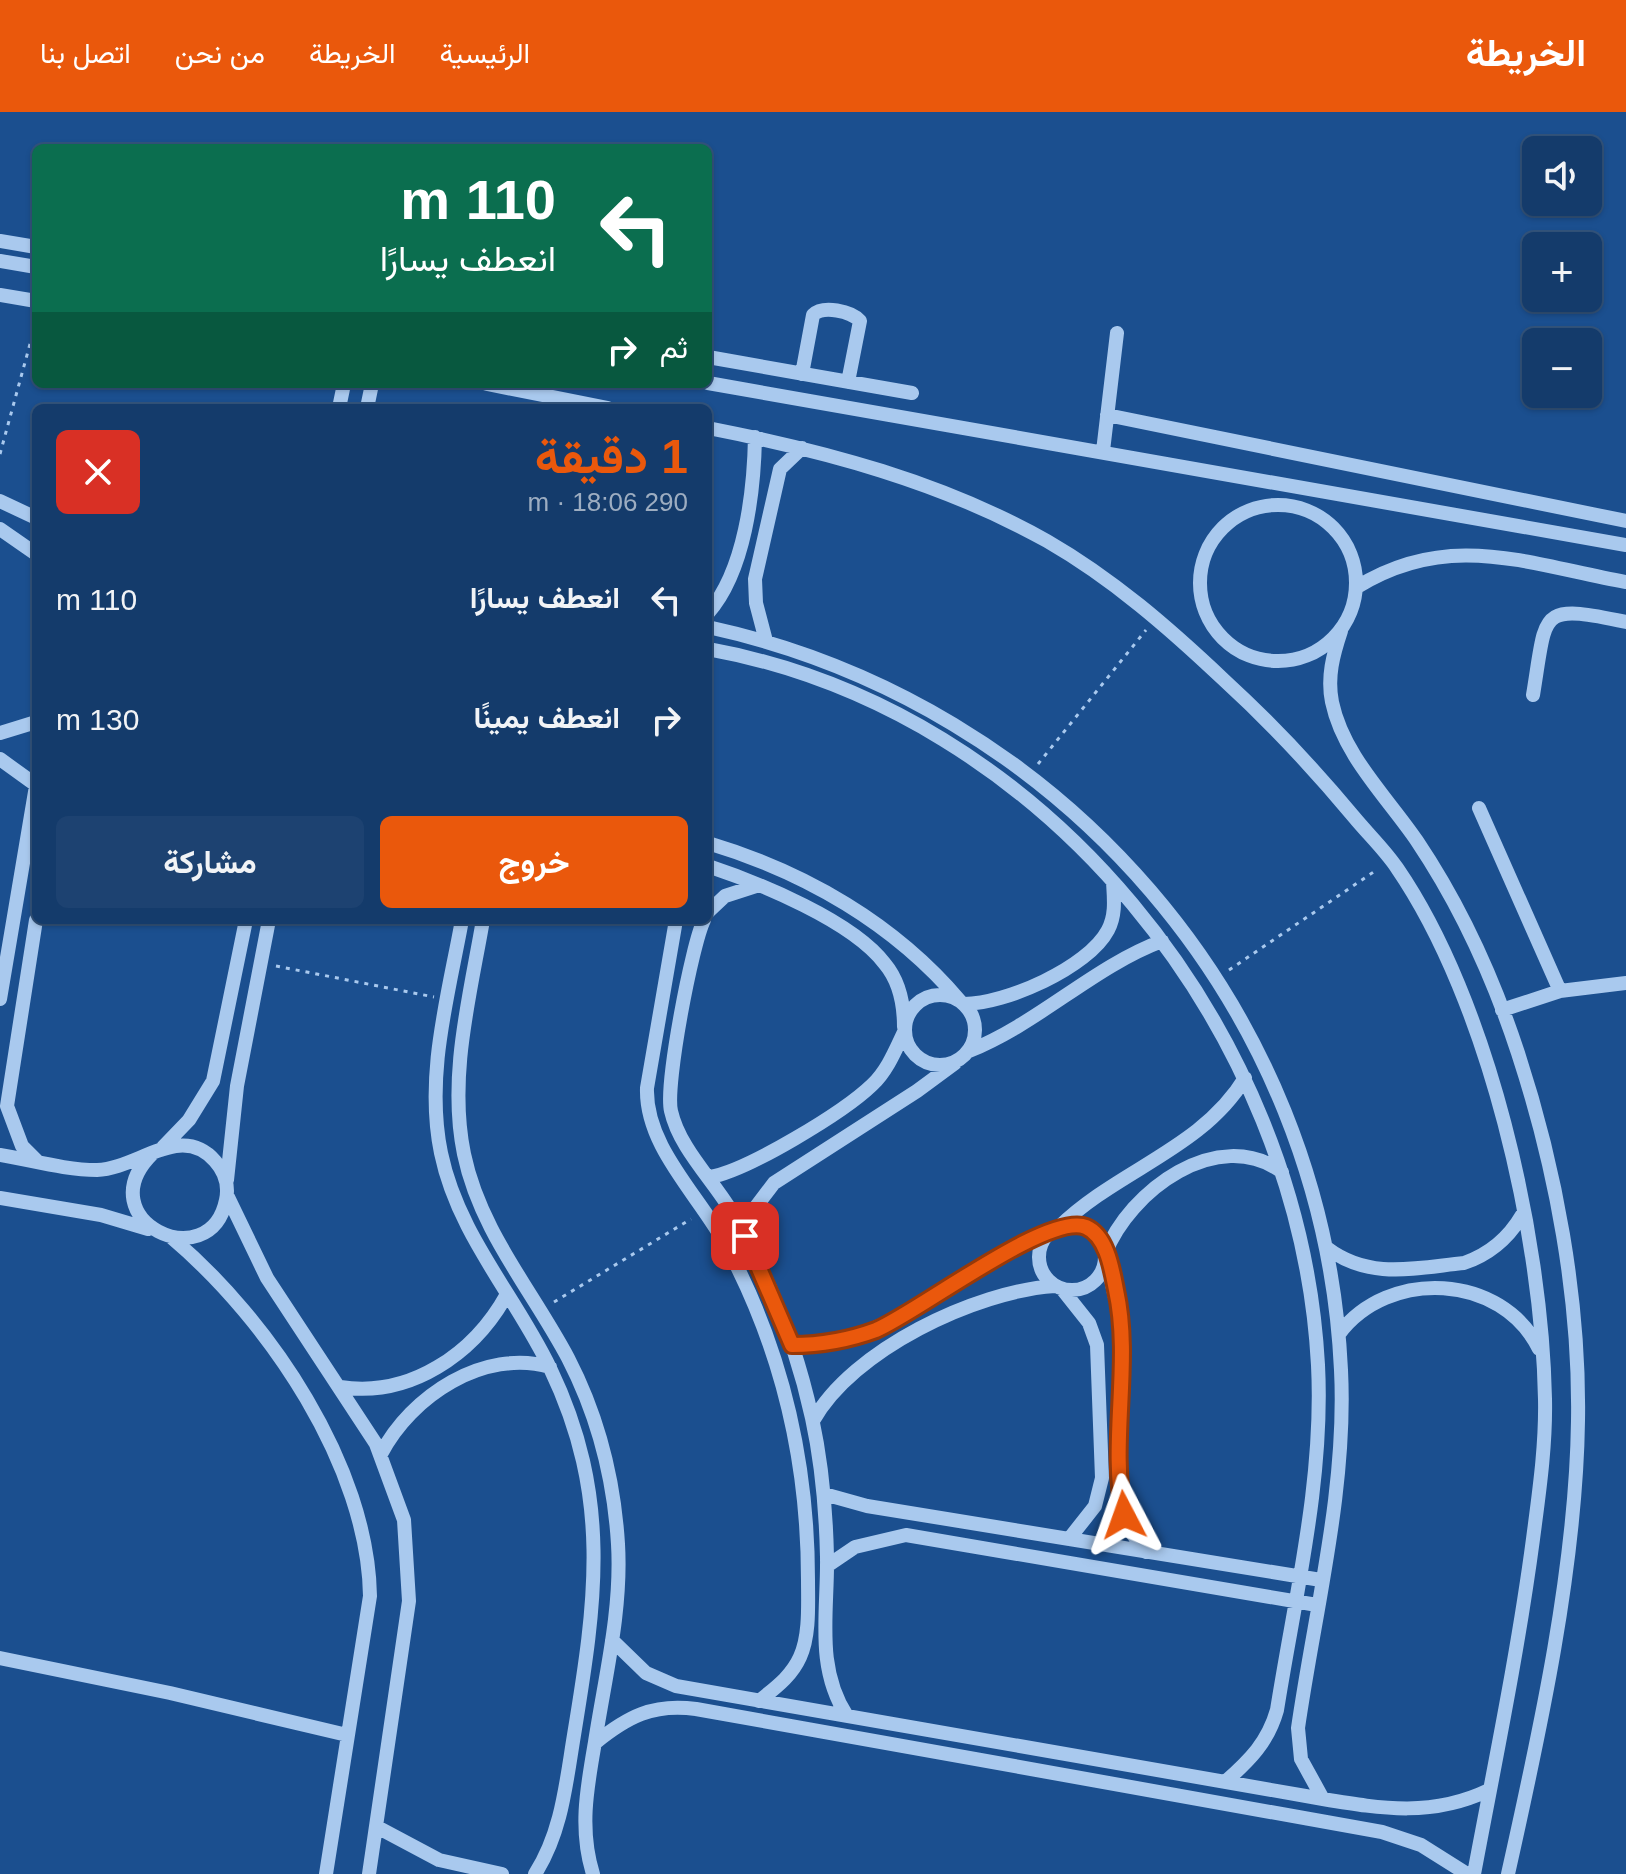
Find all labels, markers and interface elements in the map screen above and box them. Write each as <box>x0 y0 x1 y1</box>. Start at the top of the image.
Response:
text: الخريطة <box>1466 32 1586 74</box>
text: اتصل بنا <box>40 38 131 69</box>
text: من نحن <box>175 38 265 69</box>
text: الخريطة <box>309 38 396 69</box>
text: الرئيسية <box>440 38 530 69</box>
map controls <box>1522 136 1602 408</box>
button: sound <box>1522 136 1602 216</box>
text: 110 m <box>400 168 556 231</box>
icon: left <box>584 176 688 280</box>
button: + <box>1522 232 1602 312</box>
text: انعطف يسارًا <box>380 238 556 279</box>
icon: right <box>600 328 644 372</box>
button: − <box>1522 328 1602 408</box>
text: ثم <box>660 331 688 364</box>
button: close <box>56 430 140 514</box>
text: 1 دقيقة <box>535 430 688 483</box>
text: 290 m · 18:06 <box>528 487 688 517</box>
icon: left <box>644 578 688 622</box>
text: انعطف يسارًا <box>470 581 620 614</box>
text: 110 m <box>56 583 137 616</box>
icon: right <box>644 698 688 742</box>
text: انعطف يمينًا <box>473 701 620 734</box>
text: 130 m <box>56 703 139 736</box>
button: مشاركة <box>56 816 364 908</box>
button: خروج <box>380 816 688 908</box>
pin <box>711 1202 779 1270</box>
icon: arrive <box>723 1214 767 1258</box>
position arrow <box>1082 1473 1166 1557</box>

